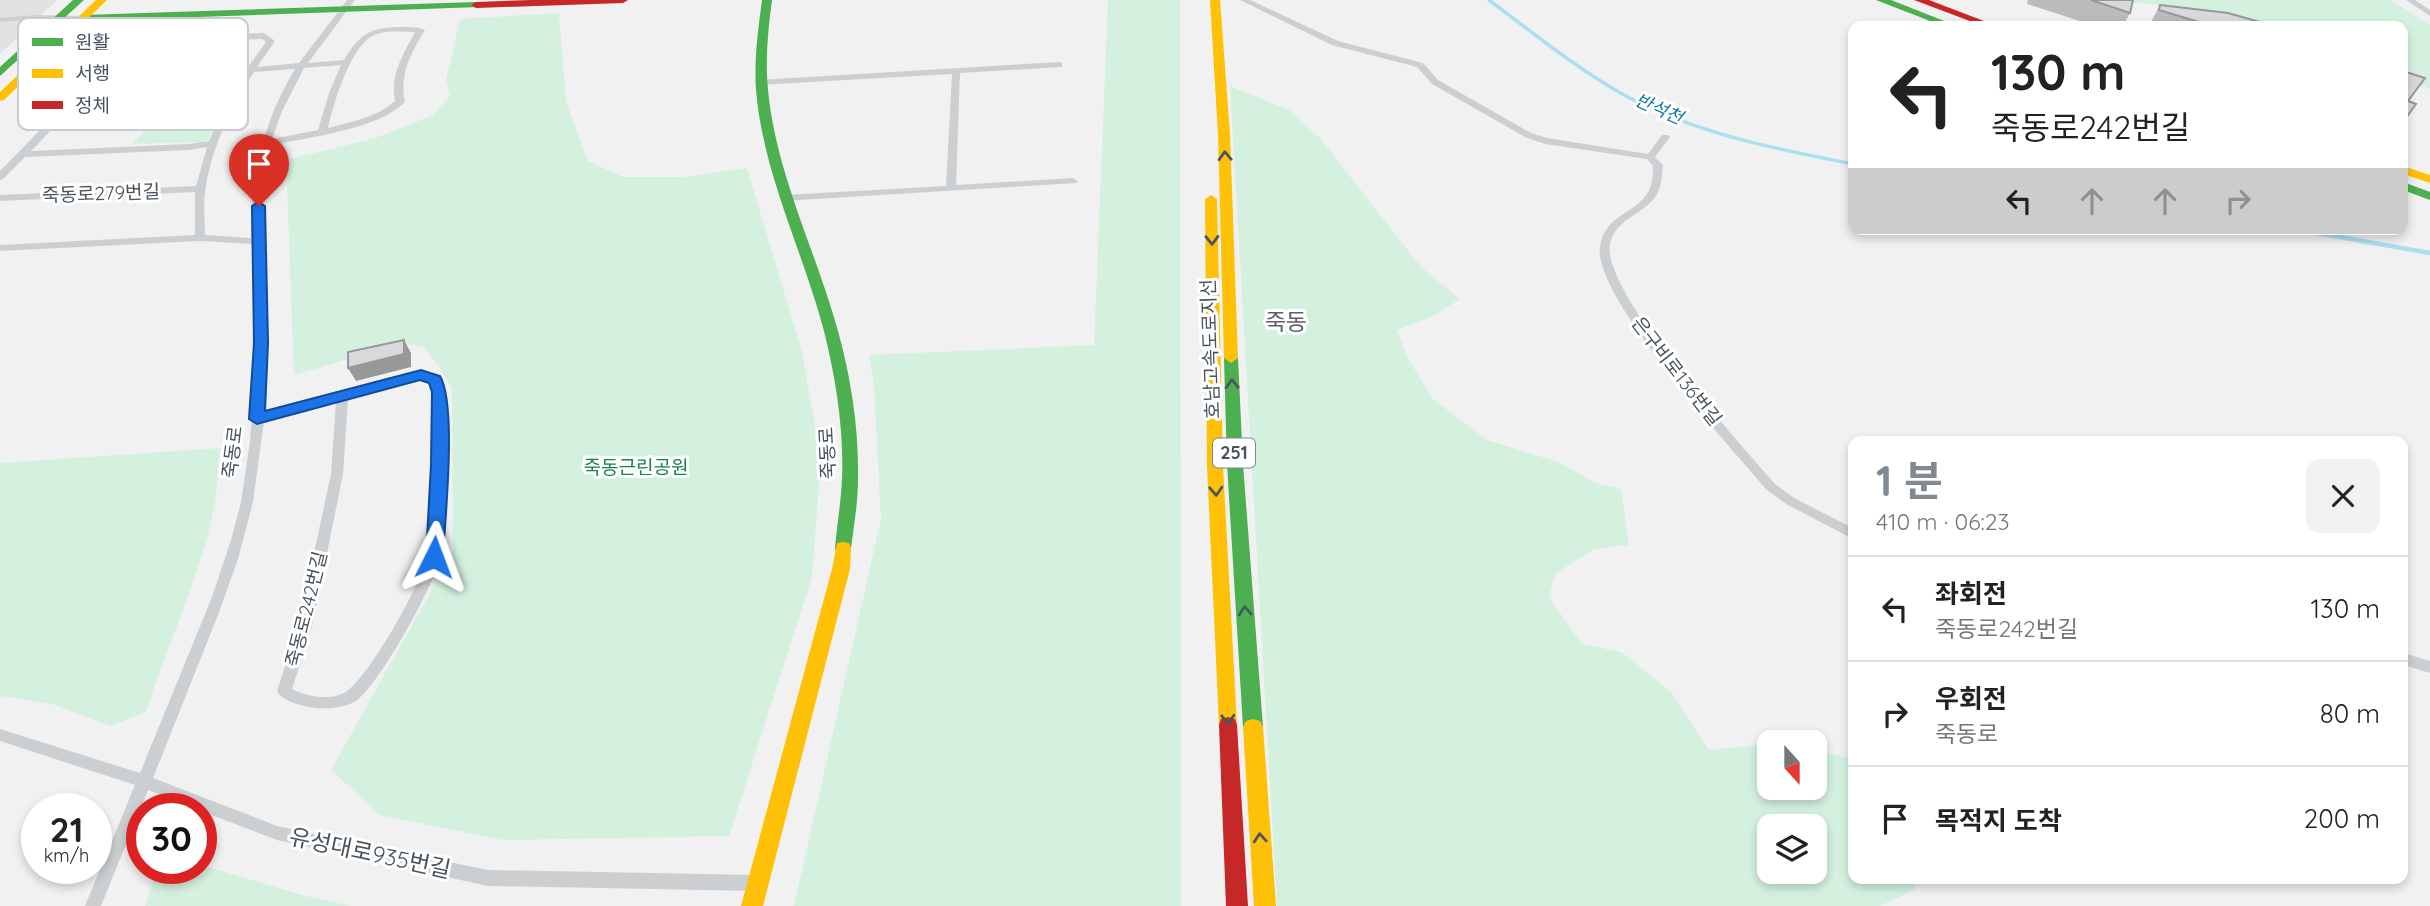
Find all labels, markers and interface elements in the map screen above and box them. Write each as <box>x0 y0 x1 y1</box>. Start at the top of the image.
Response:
legend <box>18 18 248 130</box>
text: 원활 <box>75 30 110 54</box>
text: 130 m <box>1991 41 2125 102</box>
icon: left <box>1876 49 1967 140</box>
text: 서행 <box>75 61 110 85</box>
water label: 반석천 <box>1632 88 1689 130</box>
text: 정체 <box>75 93 110 117</box>
text: 죽동로242번길 <box>1991 107 2190 147</box>
pin <box>229 134 289 206</box>
icon: arrive <box>240 145 278 183</box>
one-way arrow <box>1218 151 1233 162</box>
street label: 죽동로279번길 <box>42 179 160 207</box>
icon: left <box>2000 182 2038 220</box>
icon: ahead <box>2073 182 2111 220</box>
icon: ahead <box>2146 182 2184 220</box>
icon: right <box>2219 182 2257 220</box>
one-way arrow <box>1204 234 1219 245</box>
street label: 호남고속도로지선 <box>1196 279 1224 419</box>
district label: 죽동 <box>1265 307 1307 336</box>
street label: 은구비로136번길 <box>1627 312 1727 430</box>
one-way arrow <box>1225 378 1240 389</box>
street label: 죽동로 <box>217 425 247 479</box>
street label: 죽동로 <box>814 426 840 480</box>
road number: 251 <box>1213 438 1255 467</box>
text: 1 분 <box>1876 454 1943 507</box>
park label: 죽동근린공원 <box>584 455 688 479</box>
button: close <box>2306 459 2380 533</box>
one-way arrow <box>1209 486 1224 497</box>
text: 410 m · 06:23 <box>1876 507 2010 536</box>
position arrow <box>397 520 471 594</box>
street label: 죽동로242번길 <box>280 549 332 669</box>
text: 좌회전 <box>1935 577 2007 610</box>
icon: left <box>1876 590 1914 628</box>
text: 130 m <box>2310 592 2380 625</box>
one-way arrow <box>1238 605 1253 616</box>
text: 죽동로242번길 <box>1935 614 2078 643</box>
text: 우회전 <box>1935 682 2007 715</box>
icon: right <box>1876 695 1914 733</box>
text: 80 m <box>2320 697 2380 730</box>
one-way arrow <box>1220 713 1235 724</box>
text: 죽동로 <box>1935 719 1998 748</box>
north arrow <box>1757 730 1827 800</box>
map controls <box>1757 730 1827 884</box>
speed limit sign: 30 <box>126 793 217 884</box>
icon: arrive <box>1876 800 1914 838</box>
text: 200 m <box>2304 802 2380 835</box>
text: 목적지 도착 <box>1935 804 2062 837</box>
text: 21 <box>50 807 83 851</box>
button: layers <box>1757 814 1827 884</box>
street label: 유성대로935번길 <box>287 821 454 884</box>
one-way arrow <box>1253 832 1268 843</box>
text: km/h <box>44 844 89 867</box>

